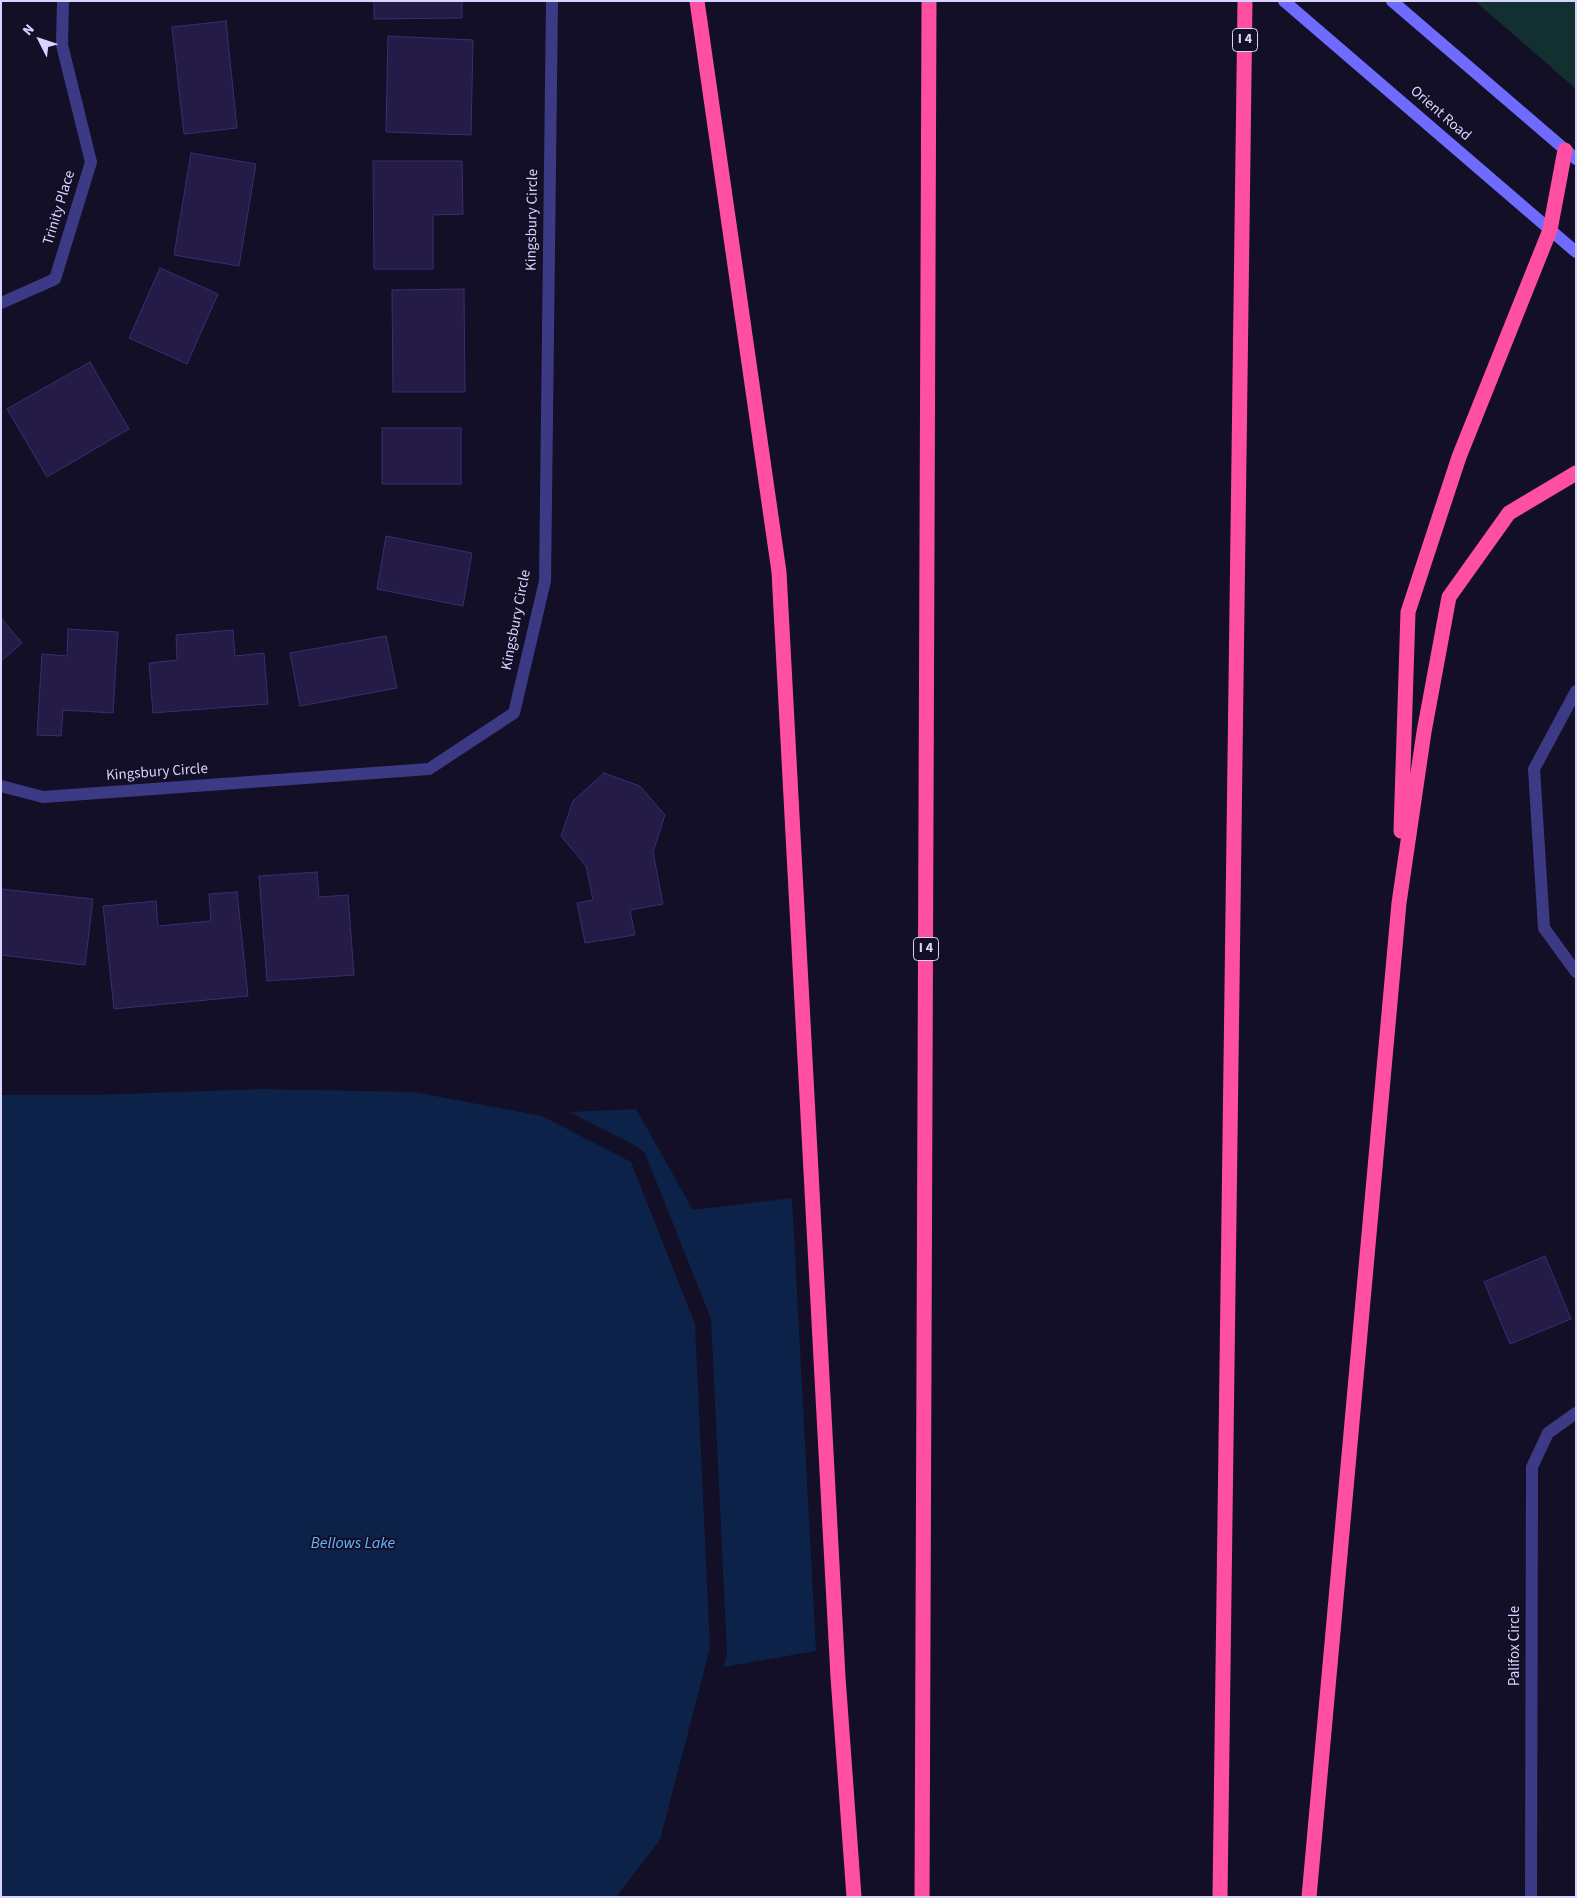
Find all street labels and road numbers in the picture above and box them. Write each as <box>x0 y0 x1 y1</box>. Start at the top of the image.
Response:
road number: I 4 <box>1232 28 1258 52</box>
street label: Orient Road <box>1406 83 1474 145</box>
street label: Trinity Place <box>40 169 80 247</box>
street label: Kingsbury Circle <box>523 169 543 271</box>
street label: Kingsbury Circle <box>498 568 536 672</box>
street label: Kingsbury Circle <box>106 760 208 786</box>
road number: I 4 <box>914 938 938 961</box>
street label: Palifox Circle <box>1507 1606 1525 1686</box>

